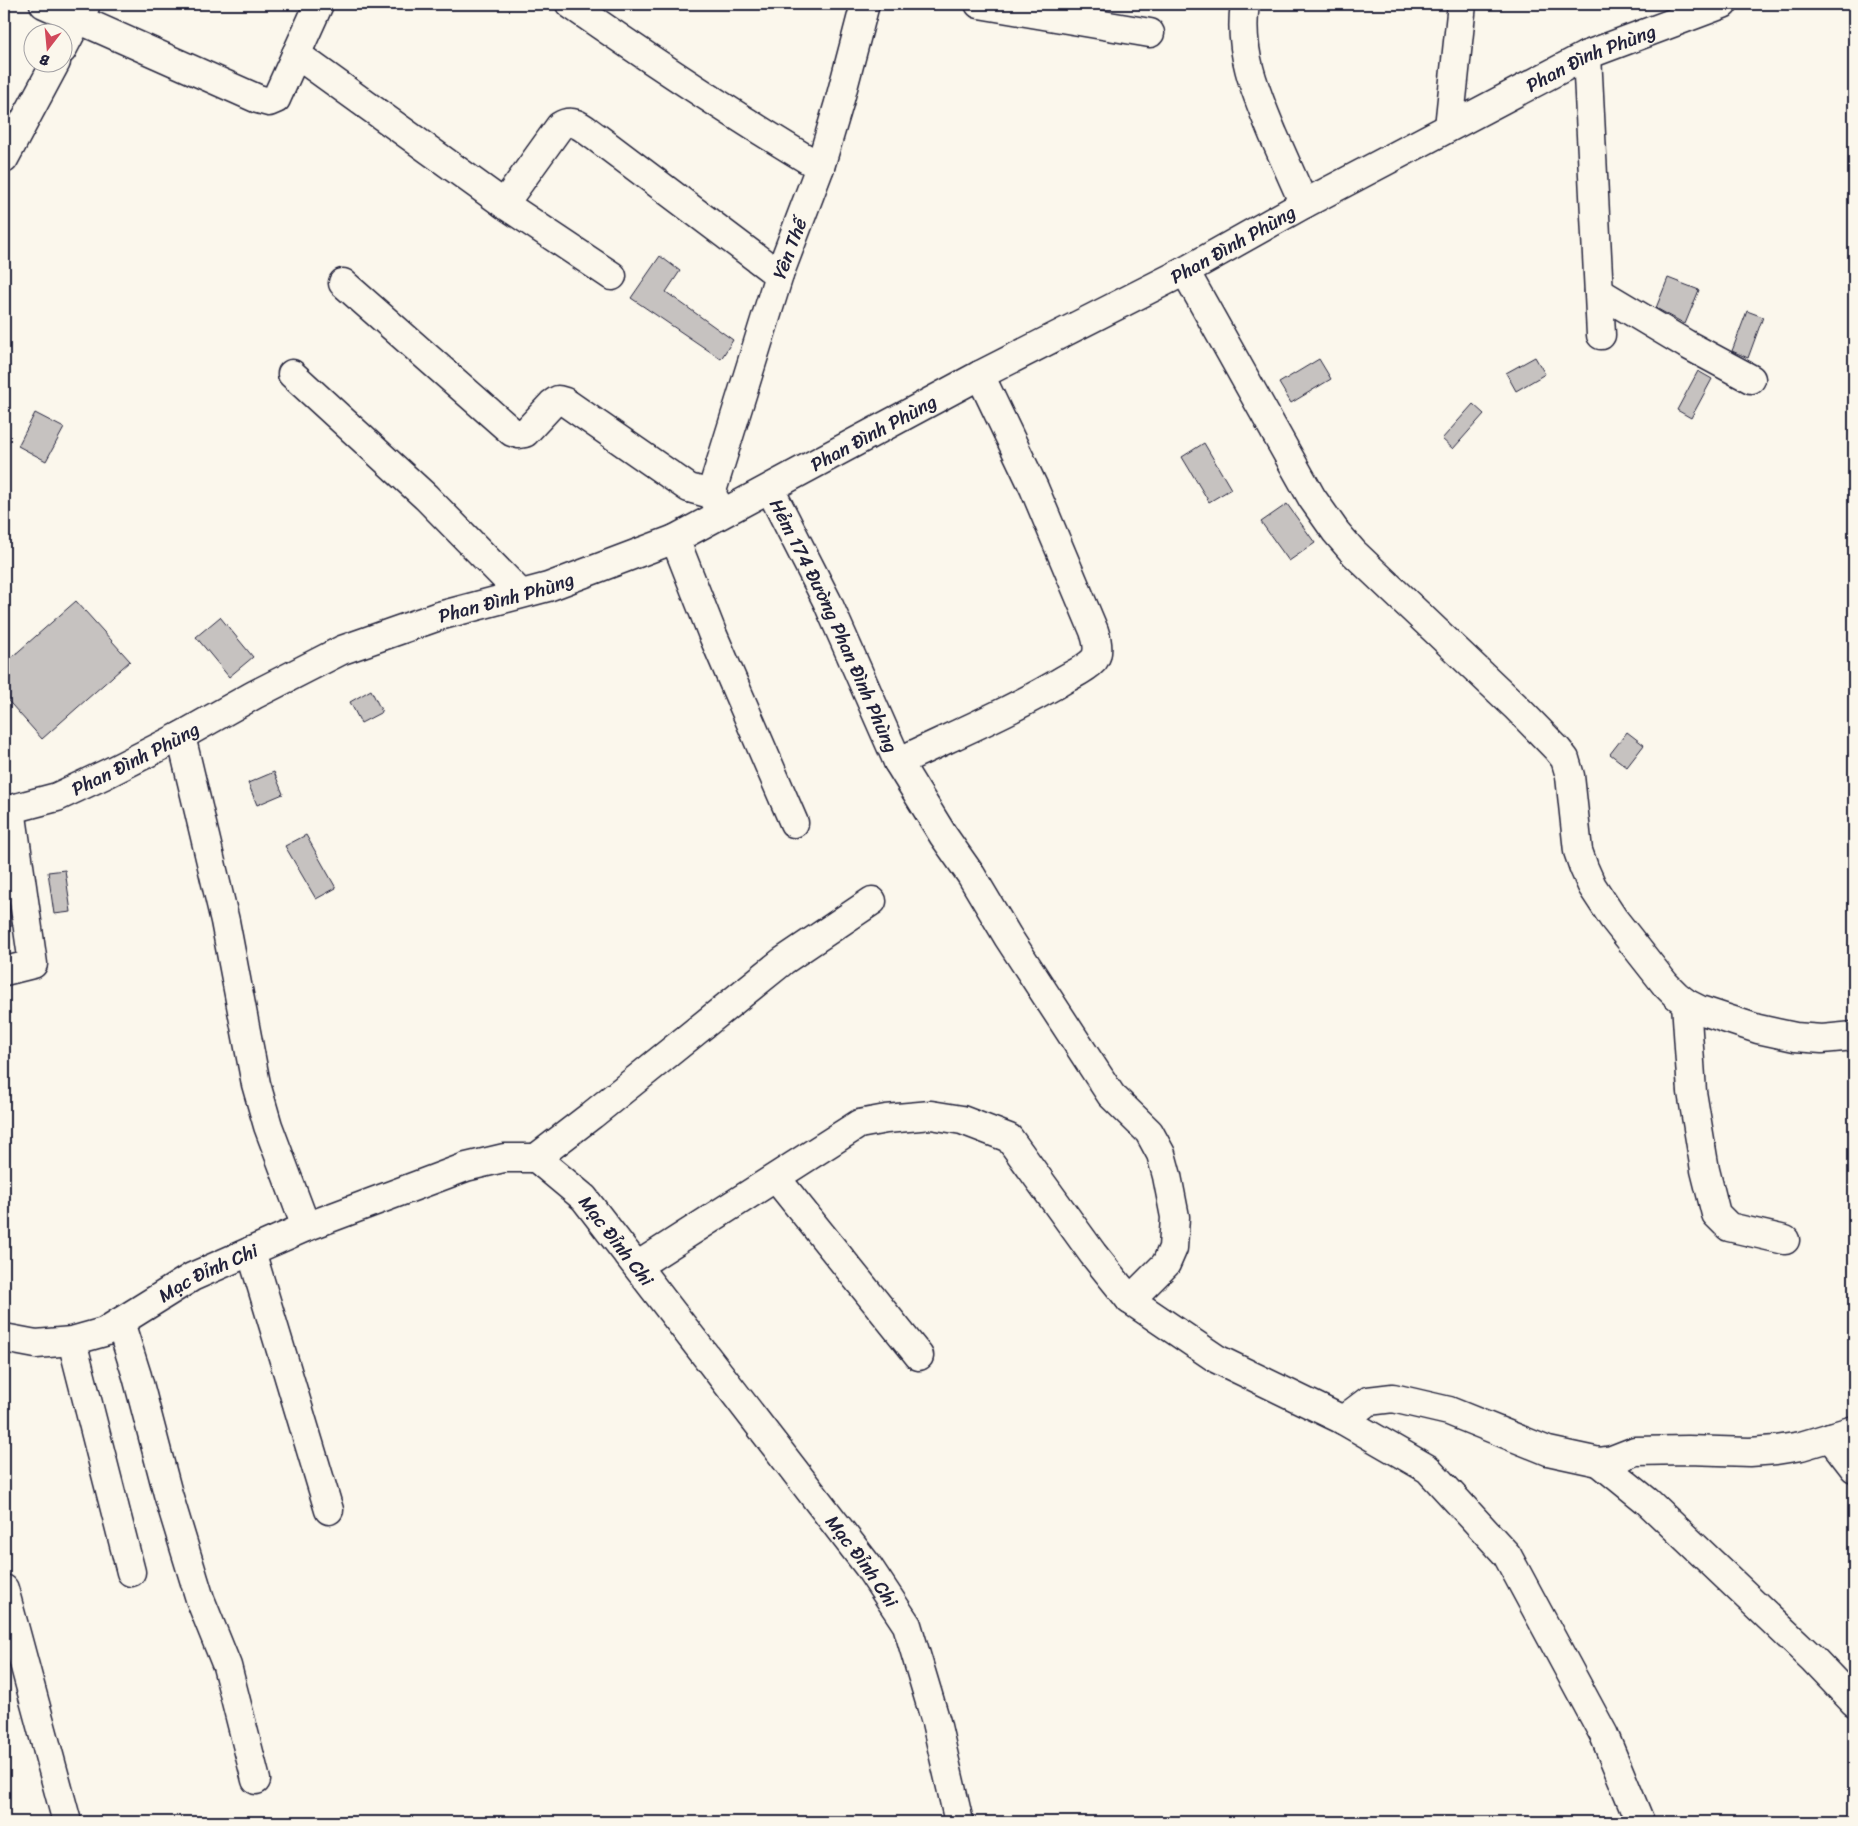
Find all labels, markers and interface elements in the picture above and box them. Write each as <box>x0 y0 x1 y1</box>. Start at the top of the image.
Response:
street label: Phan Đình Phùng <box>1520 14 1661 101</box>
north arrow <box>22 22 72 72</box>
text: B <box>37 47 52 73</box>
street label: Phan Đình Phùng <box>1164 195 1302 292</box>
street label: Yên Thế <box>763 210 817 284</box>
street label: Phan Đình Phùng <box>804 385 943 480</box>
street label: Hẻm 174 Đường Phan Đình Phùng <box>761 492 908 758</box>
street label: Phan Đình Phùng <box>435 562 579 632</box>
street label: Phan Đình Phùng <box>66 712 206 805</box>
street label: Mạc Đỉnh Chi <box>570 1187 663 1294</box>
street label: Mạc Đỉnh Chi <box>151 1233 264 1311</box>
street label: Mạc Đỉnh Chi <box>817 1507 908 1615</box>

